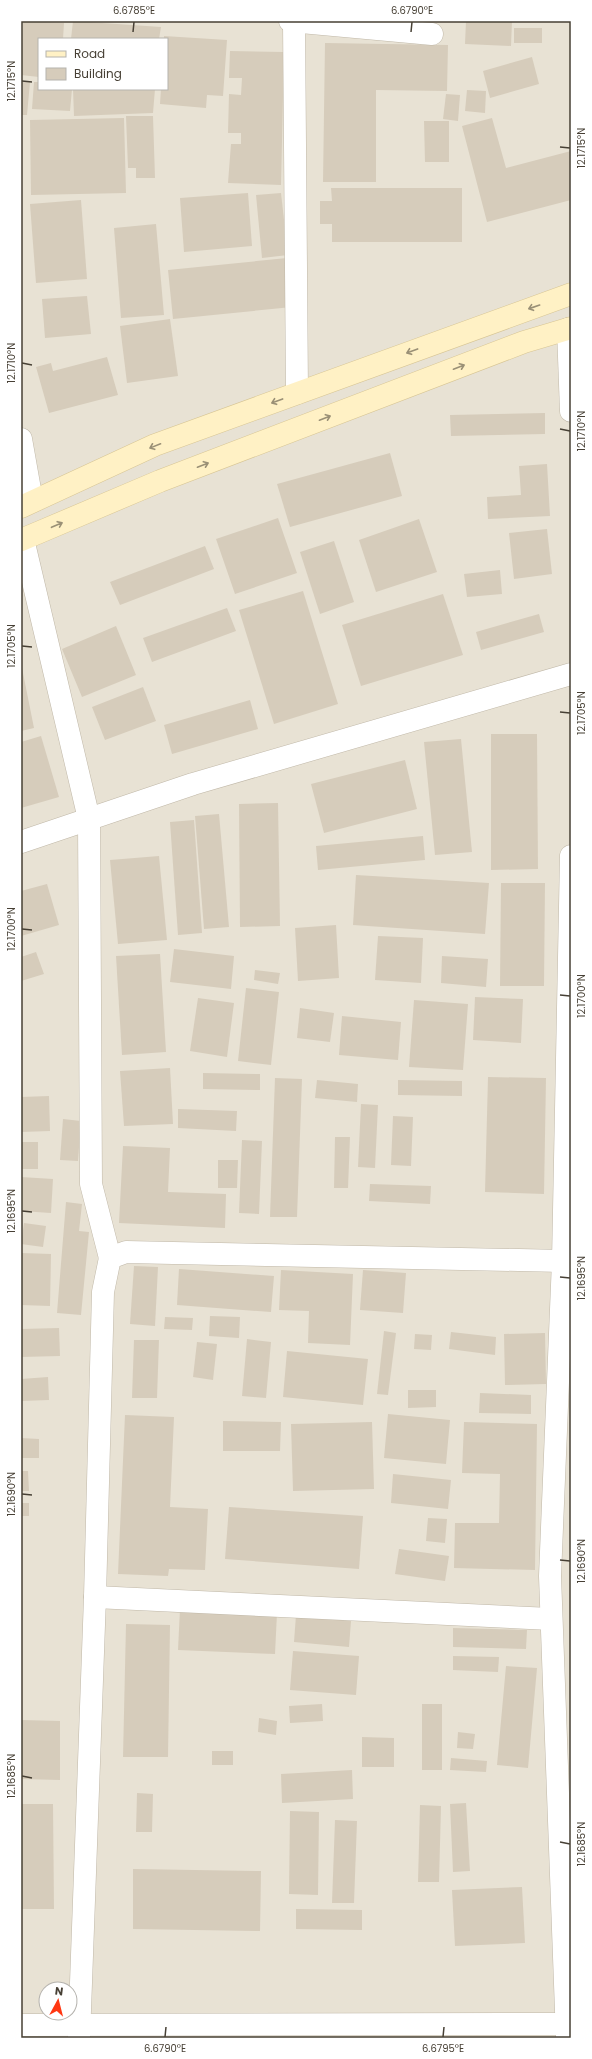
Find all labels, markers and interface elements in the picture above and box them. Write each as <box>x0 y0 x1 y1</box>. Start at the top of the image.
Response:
text: 6.6785°E <box>113 3 155 18</box>
text: 6.6790°E <box>391 3 433 18</box>
legend <box>38 38 168 90</box>
text: Road <box>74 45 105 62</box>
text: 12.1715°N <box>4 61 19 101</box>
text: Building <box>74 65 122 82</box>
text: 12.1715°N <box>574 128 589 168</box>
one-way arrow <box>528 304 541 311</box>
text: 12.1710°N <box>4 343 19 383</box>
one-way arrow <box>406 348 418 356</box>
one-way arrow <box>453 363 465 371</box>
one-way arrow <box>271 397 283 405</box>
text: 12.1710°N <box>574 411 589 451</box>
one-way arrow <box>318 414 330 422</box>
one-way arrow <box>149 442 161 450</box>
one-way arrow <box>197 460 209 468</box>
one-way arrow <box>50 520 62 528</box>
text: 12.1705°N <box>4 624 19 668</box>
text: 12.1705°N <box>574 691 589 735</box>
text: 12.1700°N <box>4 907 19 951</box>
text: 12.1700°N <box>574 974 589 1018</box>
text: 12.1695°N <box>4 1189 19 1233</box>
text: 12.1695°N <box>574 1256 589 1300</box>
text: 12.1690°N <box>4 1472 19 1516</box>
text: 12.1690°N <box>574 1539 589 1583</box>
text: 12.1685°N <box>4 1754 19 1798</box>
text: 12.1685°N <box>574 1822 589 1866</box>
north arrow <box>38 1981 78 2021</box>
text: N <box>54 1983 64 2000</box>
text: 6.6790°E <box>144 2041 186 2056</box>
text: 6.6795°E <box>422 2041 464 2056</box>

